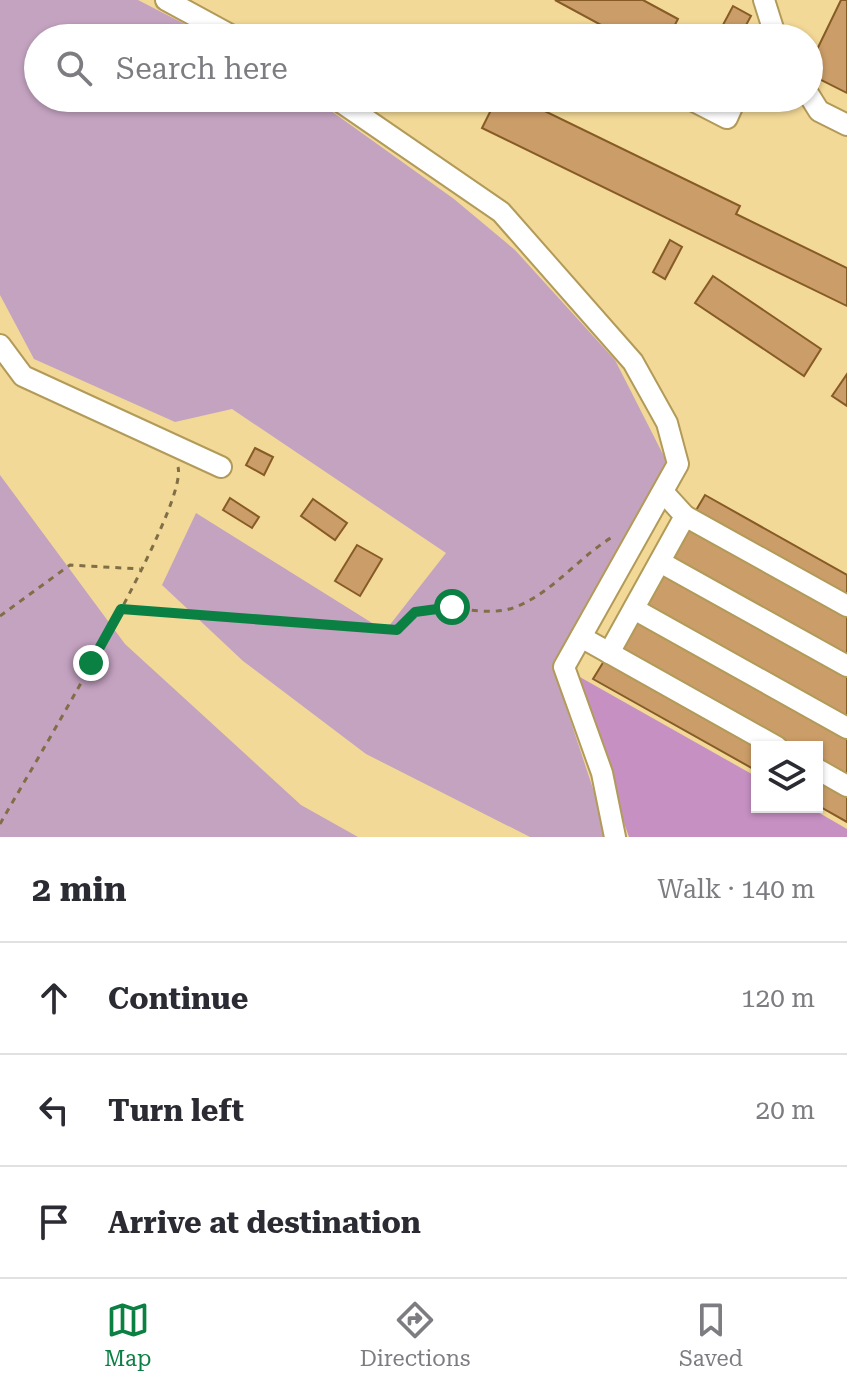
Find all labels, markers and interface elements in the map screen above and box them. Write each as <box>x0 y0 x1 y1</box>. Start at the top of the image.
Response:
search box <box>24 24 823 112</box>
icon: search <box>52 46 96 90</box>
text: Search here <box>116 51 288 86</box>
route start <box>434 589 470 625</box>
route end <box>73 645 109 681</box>
map controls <box>751 741 823 813</box>
button: layers <box>751 741 823 813</box>
text: 2 min <box>32 869 127 909</box>
text: Walk · 140 m <box>657 874 815 904</box>
icon: ahead <box>32 976 76 1020</box>
text: Continue <box>108 981 248 1016</box>
text: 120 m <box>741 983 815 1013</box>
icon: left <box>32 1088 76 1132</box>
text: Turn left <box>108 1093 244 1128</box>
text: 20 m <box>756 1095 815 1125</box>
icon: arrive <box>32 1200 76 1244</box>
text: Arrive at destination <box>108 1205 421 1240</box>
tab: Map <box>104 1298 151 1371</box>
tab: Directions <box>360 1298 470 1371</box>
tab: Saved <box>679 1298 743 1371</box>

